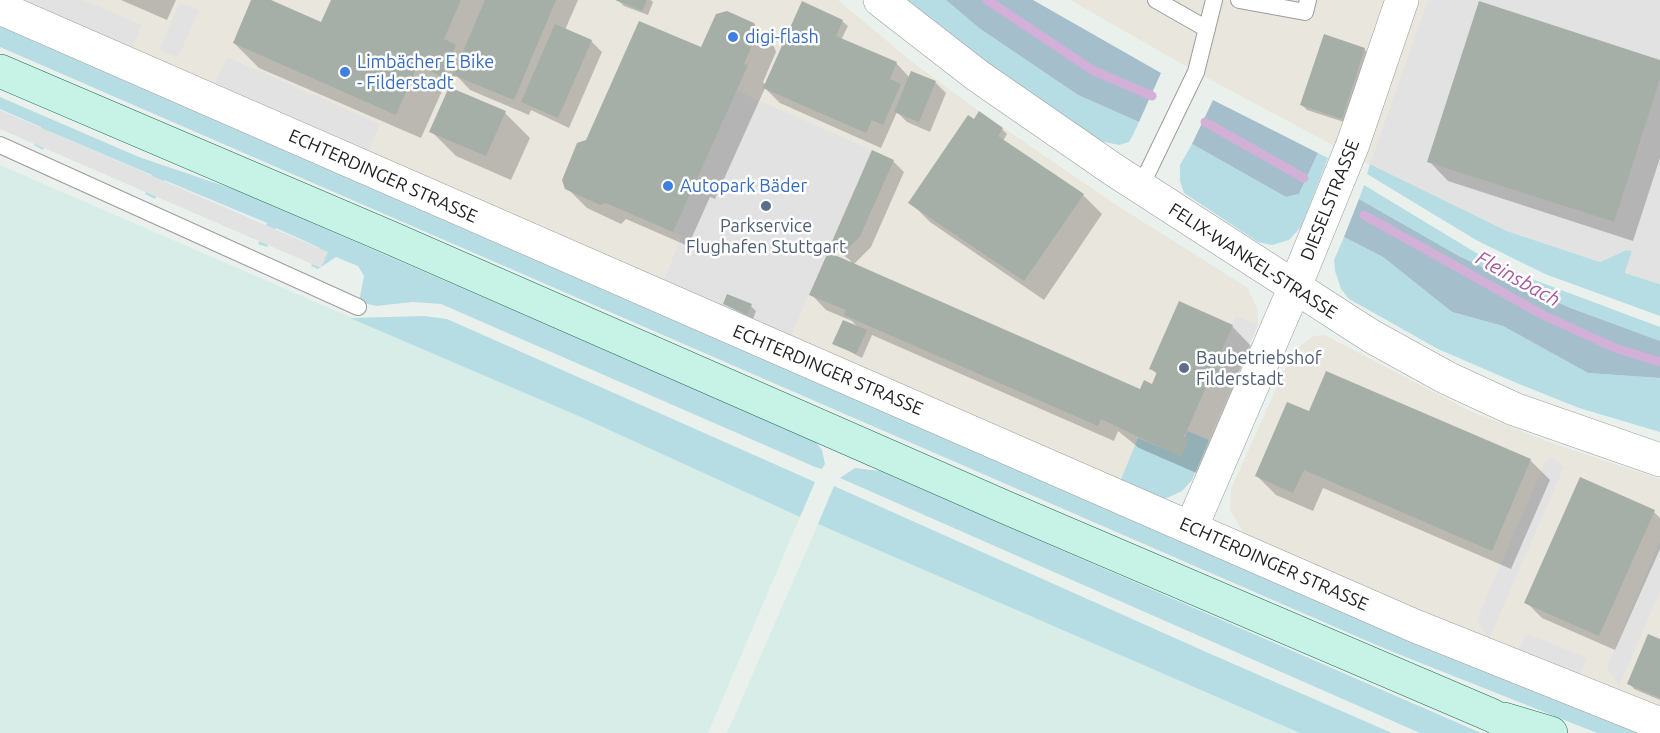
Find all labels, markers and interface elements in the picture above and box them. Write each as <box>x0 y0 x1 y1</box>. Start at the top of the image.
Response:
place label: digi-flash <box>745 26 819 48</box>
marker: digi-flash <box>726 30 740 44</box>
place label: Limbächer E Bike - Filderstadt <box>357 51 494 94</box>
marker: Limbächer E Bike - Filderstadt <box>338 65 352 79</box>
street label: ECHTERDINGER STRASSE <box>285 125 481 227</box>
street label: DIESELSTRASSE <box>1296 136 1364 264</box>
place label: Autopark Bäder <box>680 175 807 197</box>
marker: Autopark Bäder <box>661 179 675 193</box>
street label: FELIX-WANKEL-STRASSE <box>1165 198 1341 324</box>
marker: Parkservice Flughafen Stuttgart <box>759 199 773 213</box>
place label: Parkservice Flughafen Stuttgart <box>686 215 846 258</box>
water label: Fleinsbach <box>1472 246 1564 312</box>
street label: ECHTERDINGER STRASSE <box>730 320 926 420</box>
place label: Baubetriebshof Filderstadt <box>1196 347 1322 389</box>
marker: Baubetriebshof Filderstadt <box>1177 361 1191 375</box>
street label: ECHTERDINGER STRASSE <box>1176 513 1372 615</box>

